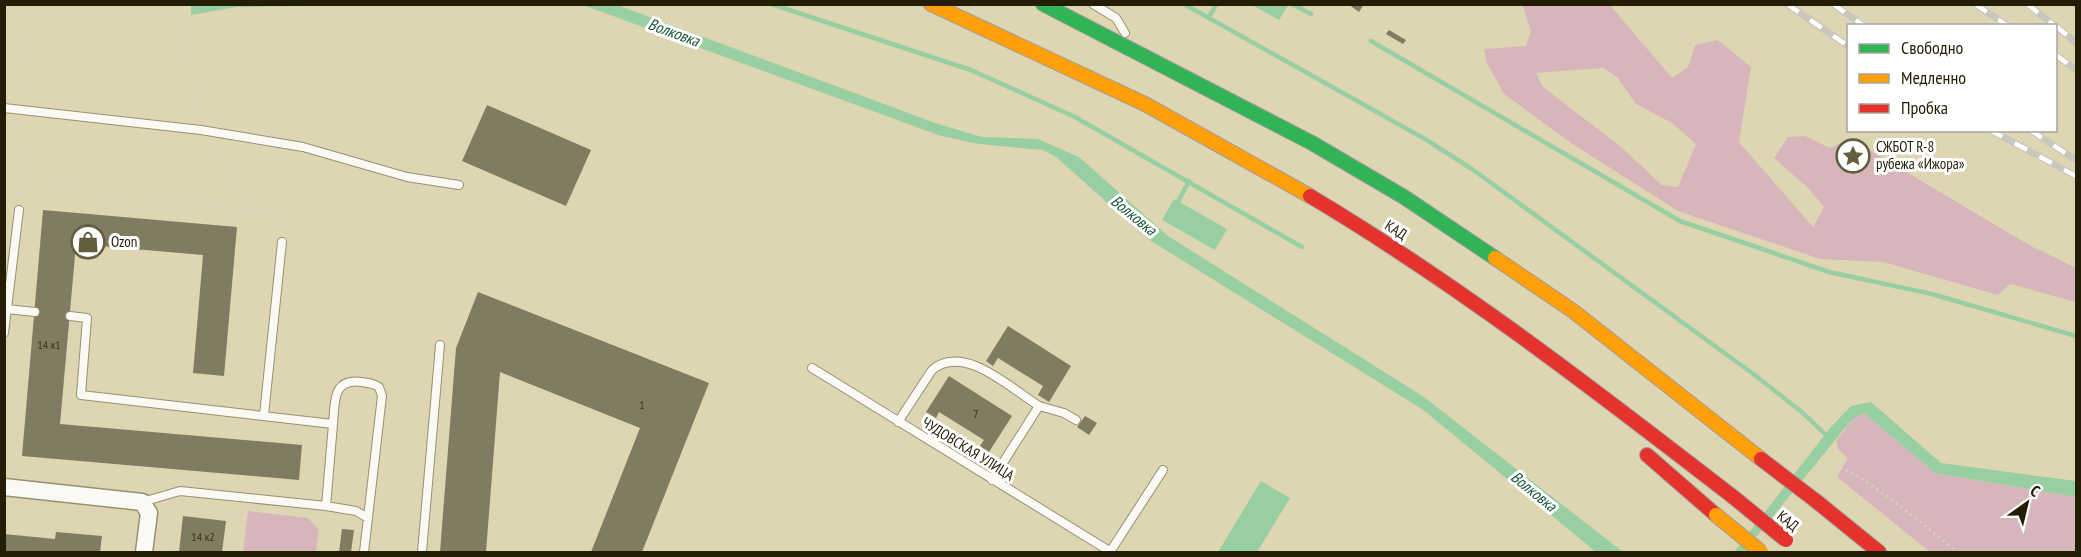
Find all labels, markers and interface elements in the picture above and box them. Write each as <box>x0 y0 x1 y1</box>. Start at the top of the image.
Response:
water label: Волковка <box>646 14 704 51</box>
legend <box>1847 24 2057 132</box>
text: Свободно <box>1901 36 1964 59</box>
text: Медленно <box>1901 66 1966 89</box>
text: Пробка <box>1901 96 1948 119</box>
place label: СЖБОТ R-8 рубежа «Ижора» <box>1876 137 1965 173</box>
place icon: СЖБОТ R-8 рубежа «Ижора» <box>1835 138 1871 174</box>
water label: Волковка <box>1107 191 1162 240</box>
street label: КАД <box>1382 216 1411 244</box>
shop icon: Ozon <box>70 224 106 260</box>
place label: Ozon <box>111 232 137 251</box>
house number: 14 к1 <box>37 337 61 352</box>
house number: 1 <box>639 397 645 412</box>
house number: 7 <box>973 406 979 421</box>
street label: ЧУДОВСКАЯ УЛИЦА <box>919 413 1019 485</box>
water label: Волковка <box>1507 467 1562 516</box>
north arrow <box>1997 473 2057 533</box>
text: С <box>2027 480 2045 501</box>
street label: КАД <box>1774 506 1803 535</box>
house number: 14 к2 <box>191 529 215 544</box>

